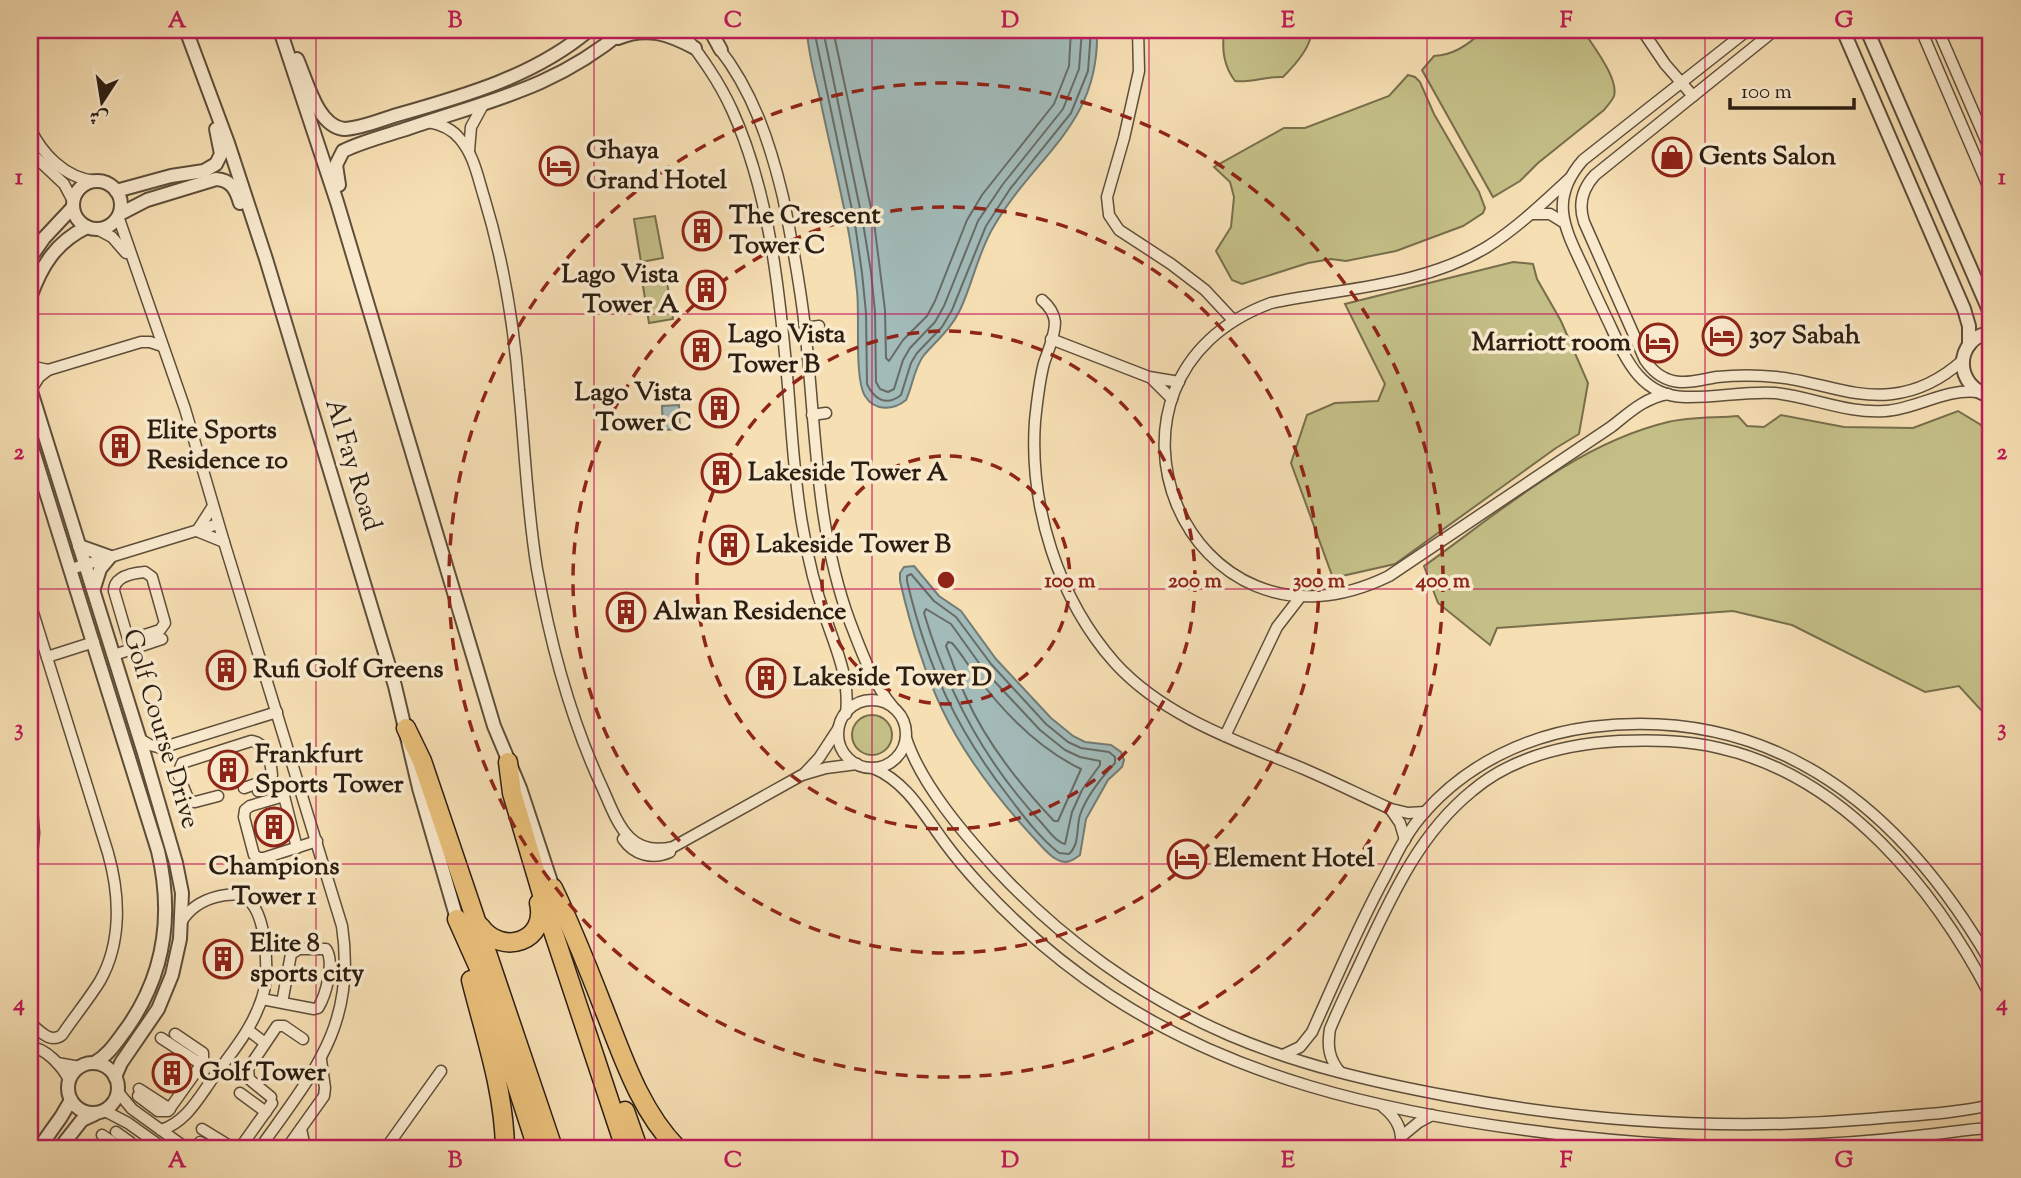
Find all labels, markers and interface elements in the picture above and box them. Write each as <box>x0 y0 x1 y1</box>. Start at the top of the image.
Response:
text: A <box>168 5 187 38</box>
text: B <box>448 5 463 38</box>
text: C <box>724 5 742 38</box>
text: D <box>1001 5 1019 38</box>
text: E <box>1281 5 1295 38</box>
text: F <box>1560 5 1573 38</box>
text: G <box>1835 5 1854 38</box>
north arrow <box>66 66 136 136</box>
scale bar <box>1730 66 1855 110</box>
text: 100 m <box>1741 78 1792 108</box>
text: ش <box>87 101 111 131</box>
place label: Ghaya Grand Hotel <box>586 133 728 200</box>
shop icon: Gents Salon <box>1651 136 1693 178</box>
place label: Gents Salon <box>1699 139 1837 176</box>
hotel icon: Ghaya Grand Hotel <box>538 145 580 187</box>
text: 1 <box>15 162 23 195</box>
text: 1 <box>1998 162 2006 195</box>
place label: The Crescent Tower C <box>729 198 881 265</box>
building icon: The Crescent Tower C <box>681 210 723 252</box>
place label: Lago Vista Tower A <box>561 257 680 324</box>
building icon: Lago Vista Tower A <box>685 269 727 311</box>
hotel icon: 307 Sabah <box>1701 315 1743 357</box>
place label: Lago Vista Tower B <box>728 317 846 384</box>
place label: 307 Sabah <box>1749 318 1861 355</box>
hotel icon: Marriott room <box>1637 322 1679 364</box>
place label: Marriott room <box>1472 325 1631 362</box>
building icon: Lago Vista Tower B <box>680 329 722 371</box>
place label: Lago Vista Tower C <box>574 375 692 442</box>
building icon: Lago Vista Tower C <box>698 387 740 429</box>
street label: Al Fay Road <box>314 394 390 536</box>
place label: Elite Sports Residence 10 <box>147 413 288 480</box>
building icon: Elite Sports Residence 10 <box>99 425 141 467</box>
text: 2 <box>14 437 25 470</box>
text: 2 <box>1997 437 2008 470</box>
building icon: Lakeside Tower A <box>700 452 742 494</box>
place label: Lakeside Tower A <box>748 455 949 492</box>
building icon: Lakeside Tower B <box>708 524 750 566</box>
place label: Lakeside Tower B <box>756 527 952 564</box>
text: 100 m <box>1045 567 1096 597</box>
text: 200 m <box>1168 567 1223 597</box>
text: 300 m <box>1293 567 1346 597</box>
text: 400 m <box>1415 567 1471 597</box>
centre of rings <box>934 568 958 592</box>
building icon: Alwan Residence <box>605 591 647 633</box>
place label: Alwan Residence <box>653 594 846 631</box>
street label: Golf Course Drive <box>112 625 208 833</box>
building icon: Rufi Golf Greens <box>205 649 247 691</box>
place label: Rufi Golf Greens <box>253 652 444 689</box>
building icon: Lakeside Tower D <box>745 657 787 699</box>
place label: Lakeside Tower D <box>793 660 992 697</box>
text: 3 <box>14 713 24 746</box>
text: 3 <box>1997 713 2007 746</box>
place label: Frankfurt Sports Tower <box>255 737 404 804</box>
building icon: Frankfurt Sports Tower <box>207 749 249 791</box>
building icon: Champions Tower 1 <box>253 806 295 848</box>
hotel icon: Element Hotel <box>1166 838 1208 880</box>
place label: Element Hotel <box>1214 841 1375 878</box>
place label: Champions Tower 1 <box>209 849 339 916</box>
place label: Elite 8 sports city <box>250 926 364 993</box>
building icon: Elite 8 sports city <box>202 938 244 980</box>
text: 4 <box>12 988 25 1021</box>
text: 4 <box>1995 988 2008 1021</box>
building icon: Golf Tower <box>151 1052 193 1094</box>
place label: Golf Tower <box>199 1055 326 1092</box>
text: A <box>168 1145 187 1178</box>
text: B <box>448 1145 463 1178</box>
text: C <box>724 1145 742 1178</box>
text: D <box>1001 1145 1019 1178</box>
text: E <box>1281 1145 1295 1178</box>
text: F <box>1560 1145 1573 1178</box>
text: G <box>1835 1145 1854 1178</box>

